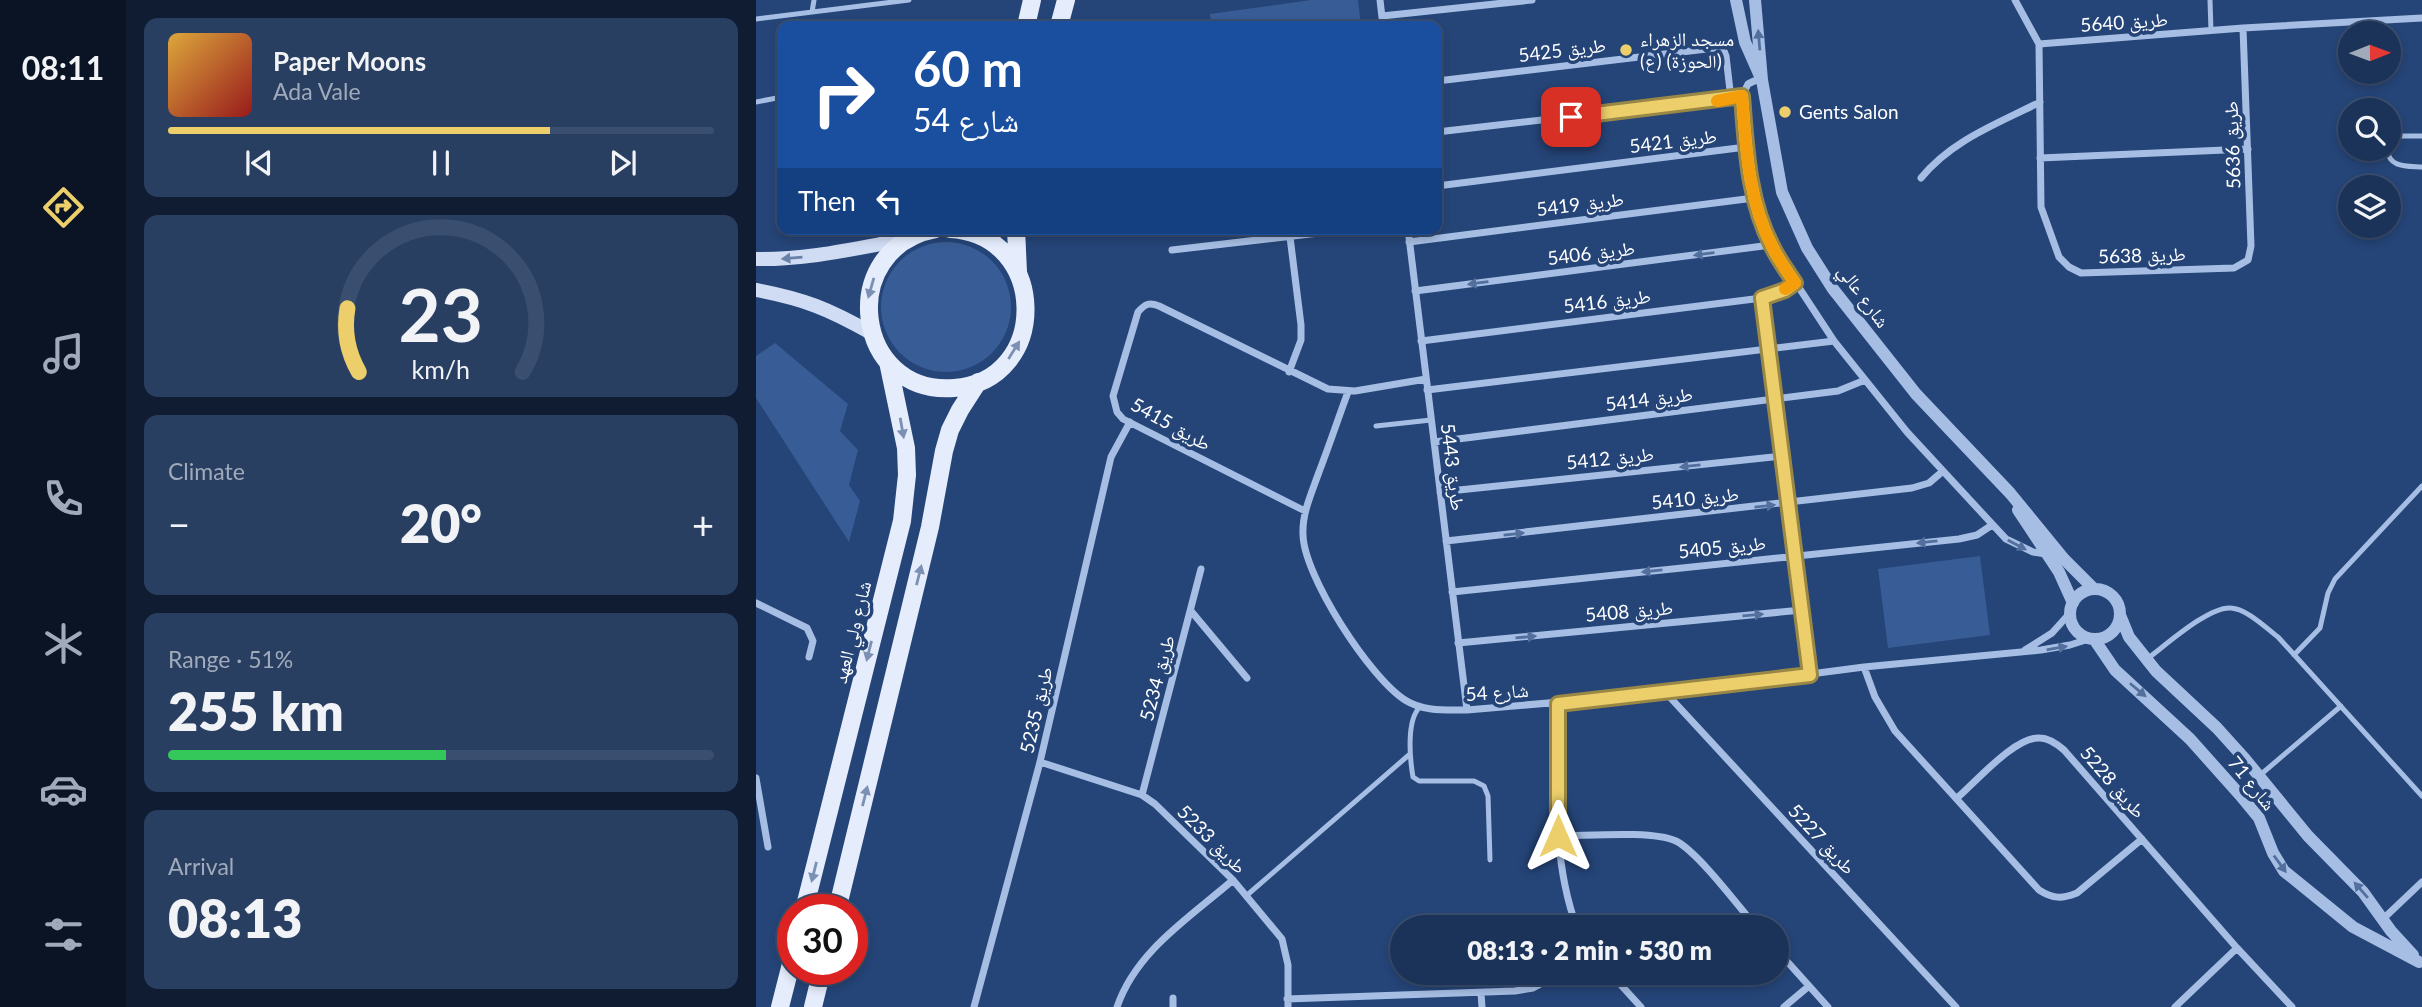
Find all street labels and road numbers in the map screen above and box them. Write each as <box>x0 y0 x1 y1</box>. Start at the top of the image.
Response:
street label: طريق 5640 <box>2079 7 2169 37</box>
street label: طريق 5425 <box>1517 33 1607 67</box>
street label: طريق 5636 <box>2218 101 2246 189</box>
street label: طريق 5421 <box>1628 124 1718 158</box>
street label: طريق 5419 <box>1535 187 1625 221</box>
street label: طريق 5406 <box>1546 236 1636 270</box>
street label: طريق 5638 <box>2098 241 2186 269</box>
street label: شارع عالي <box>1830 260 1895 335</box>
street label: طريق 5416 <box>1562 284 1652 318</box>
street label: طريق 5414 <box>1604 382 1694 416</box>
street label: طريق 5415 <box>1127 392 1215 456</box>
street label: طريق 5443 <box>1436 422 1470 512</box>
street label: طريق 5412 <box>1565 441 1655 475</box>
street label: طريق 5410 <box>1650 481 1740 515</box>
street label: طريق 5405 <box>1677 530 1767 564</box>
street label: شارع ولي العهد <box>828 578 880 687</box>
street label: طريق 5408 <box>1584 595 1674 627</box>
street label: طريق 5234 <box>1134 632 1180 724</box>
street label: طريق 5235 <box>1014 664 1058 756</box>
street label: شارع 54 <box>1465 678 1529 706</box>
street label: طريق 5228 <box>2075 741 2151 823</box>
street label: شارع 71 <box>2223 751 2281 815</box>
street label: طريق 5233 <box>1172 799 1252 879</box>
street label: طريق 5227 <box>1783 799 1861 879</box>

